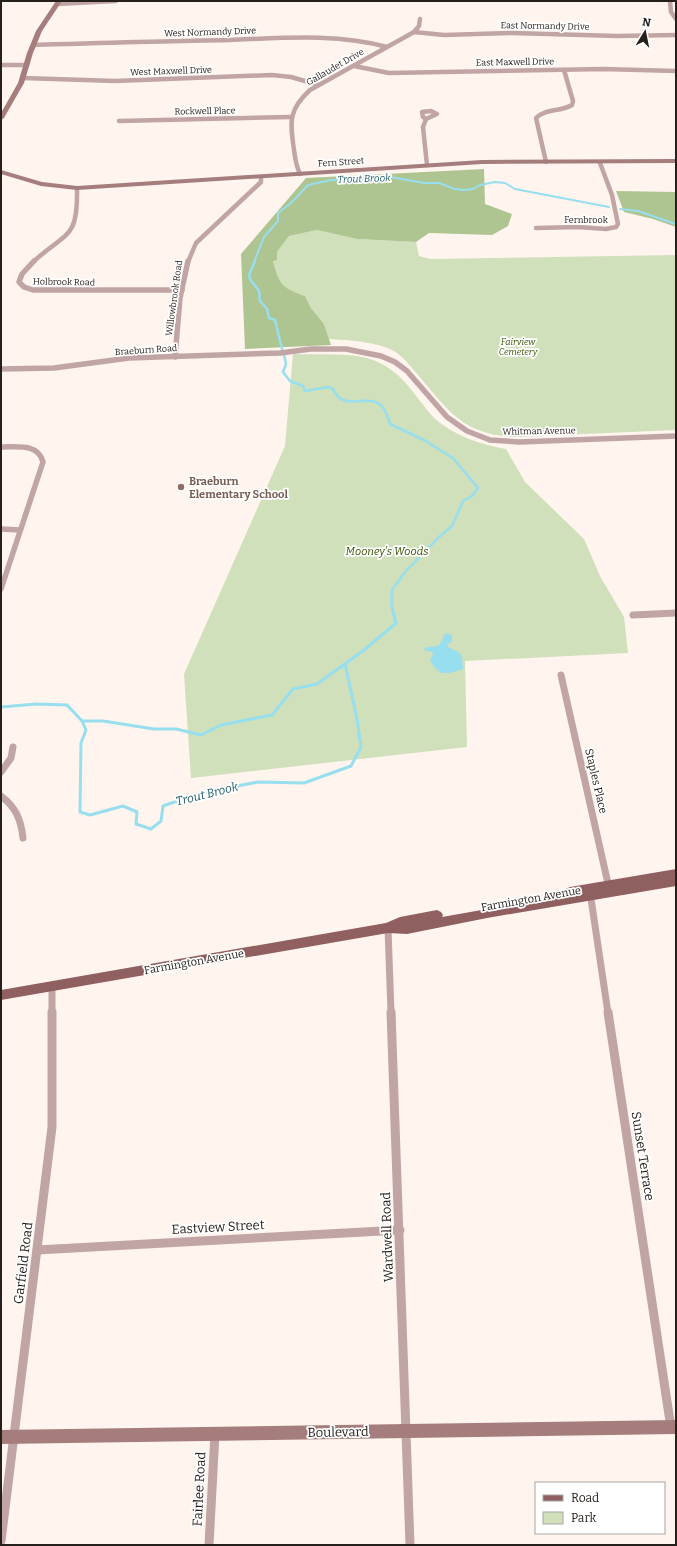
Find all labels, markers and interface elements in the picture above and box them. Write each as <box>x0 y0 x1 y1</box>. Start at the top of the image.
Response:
north arrow <box>625 12 665 52</box>
text: N <box>641 16 652 30</box>
street label: East Normandy Drive <box>500 20 590 32</box>
street label: West Normandy Drive <box>164 25 256 39</box>
street label: Gallaudet Drive <box>305 47 366 87</box>
street label: East Maxwell Drive <box>476 56 554 68</box>
street label: West Maxwell Drive <box>130 65 212 77</box>
street label: Rockwell Place <box>174 105 236 117</box>
street label: Fern Street <box>318 155 365 169</box>
water label: Trout Brook <box>337 172 391 186</box>
street label: Fernbrook <box>564 215 609 225</box>
street label: Willowbrook Road <box>164 259 184 336</box>
street label: Holbrook Road <box>33 276 96 288</box>
park label: Fairview Cemetery <box>499 337 538 357</box>
street label: Braeburn Road <box>114 343 178 357</box>
street label: Whitman Avenue <box>502 425 576 437</box>
place label: Braeburn Elementary School <box>189 475 288 501</box>
marker: Braeburn Elementary School <box>176 482 186 492</box>
park label: Mooney's Woods <box>346 545 428 558</box>
street label: Staples Place <box>582 747 610 815</box>
water label: Trout Brook <box>174 779 240 809</box>
street label: Farmington Avenue <box>480 884 582 914</box>
street label: Farmington Avenue <box>143 947 245 977</box>
street label: Sunset Terrace <box>629 1110 657 1202</box>
street label: Wardwell Road <box>378 1191 396 1282</box>
street label: Eastview Street <box>171 1217 265 1237</box>
street label: Garfield Road <box>11 1221 35 1305</box>
street label: Boulevard <box>307 1424 369 1440</box>
street label: Fairlee Road <box>190 1451 208 1527</box>
legend <box>535 1482 665 1534</box>
text: Road <box>571 1491 599 1505</box>
text: Park <box>571 1511 597 1525</box>

